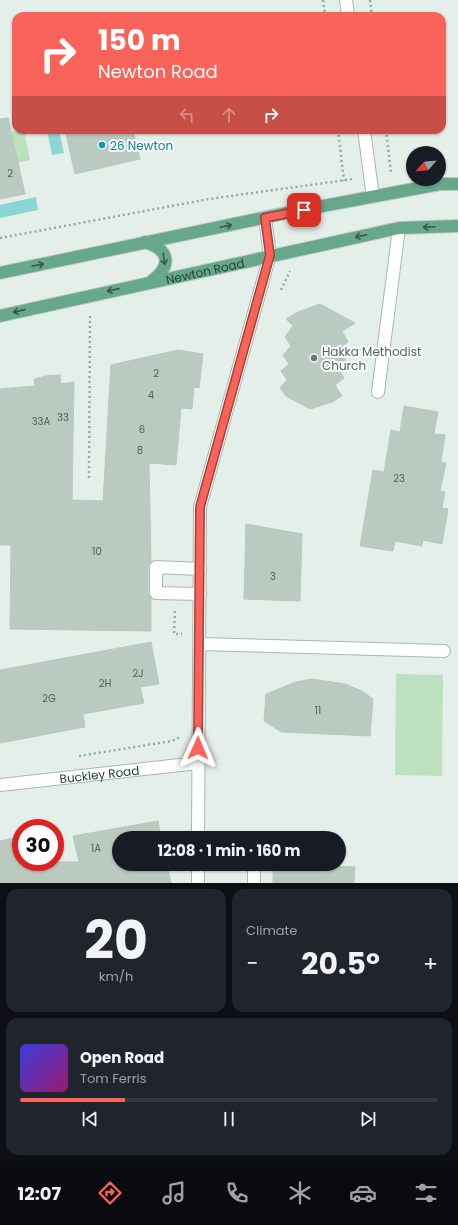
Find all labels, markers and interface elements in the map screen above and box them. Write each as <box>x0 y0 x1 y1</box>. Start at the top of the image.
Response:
text: 150 m <box>98 21 181 60</box>
icon: right <box>32 28 84 80</box>
text: Newton Road <box>98 59 218 84</box>
icon: left <box>176 104 198 126</box>
icon: ahead <box>218 104 240 126</box>
icon: right <box>260 104 282 126</box>
place label: 26 Newton <box>110 137 173 154</box>
marker: 26 Newton <box>97 140 107 150</box>
north arrow <box>406 146 446 186</box>
map controls <box>406 146 446 186</box>
house number: 2 <box>7 166 13 181</box>
pin <box>287 193 321 227</box>
icon: arrive <box>293 199 315 221</box>
one-way arrow <box>219 222 232 230</box>
one-way arrow <box>423 223 436 230</box>
one-way arrow <box>355 232 368 240</box>
one-way arrow <box>160 252 168 265</box>
street label: Newton Road <box>164 254 246 288</box>
one-way arrow <box>31 261 44 269</box>
one-way arrow <box>106 286 119 294</box>
one-way arrow <box>13 308 26 316</box>
place label: Hakka Methodist Church <box>322 343 421 374</box>
marker: Hakka Methodist Church <box>309 353 319 363</box>
house number: 2 <box>153 366 159 381</box>
house number: 4 <box>148 388 154 403</box>
house number: 33 <box>57 410 69 425</box>
house number: 33A <box>32 414 51 429</box>
house number: 6 <box>139 422 145 437</box>
house number: 8 <box>137 443 143 458</box>
house number: 23 <box>393 471 405 486</box>
house number: 10 <box>92 544 102 559</box>
house number: 3 <box>270 569 276 584</box>
house number: 2J <box>132 666 144 681</box>
house number: 2H <box>99 676 111 691</box>
house number: 2G <box>42 691 56 706</box>
house number: 11 <box>315 703 321 718</box>
position arrow <box>177 727 219 769</box>
street label: Buckley Road <box>59 761 140 787</box>
speed limit sign: 30 <box>12 819 64 871</box>
text: 12:08 · 1 min · 160 m <box>158 840 300 861</box>
house number: 1A <box>91 841 101 856</box>
text: 20 <box>84 904 148 977</box>
text: Climate <box>246 921 297 940</box>
text: 20.5° <box>301 942 380 985</box>
text: − <box>246 948 258 979</box>
text: + <box>423 948 438 979</box>
text: km/h <box>99 967 133 986</box>
text: Open Road <box>80 1047 164 1068</box>
text: Tom Ferris <box>80 1069 147 1088</box>
icon: previous <box>79 1108 101 1130</box>
icon: pause <box>218 1108 240 1130</box>
icon: next <box>357 1108 379 1130</box>
icon: directions <box>96 1179 124 1207</box>
icon: music <box>160 1179 188 1207</box>
icon: phone <box>223 1179 251 1207</box>
icon: climate <box>286 1179 314 1207</box>
icon: car <box>349 1179 377 1207</box>
icon: filters <box>412 1179 440 1207</box>
text: 12:07 <box>18 1181 61 1206</box>

